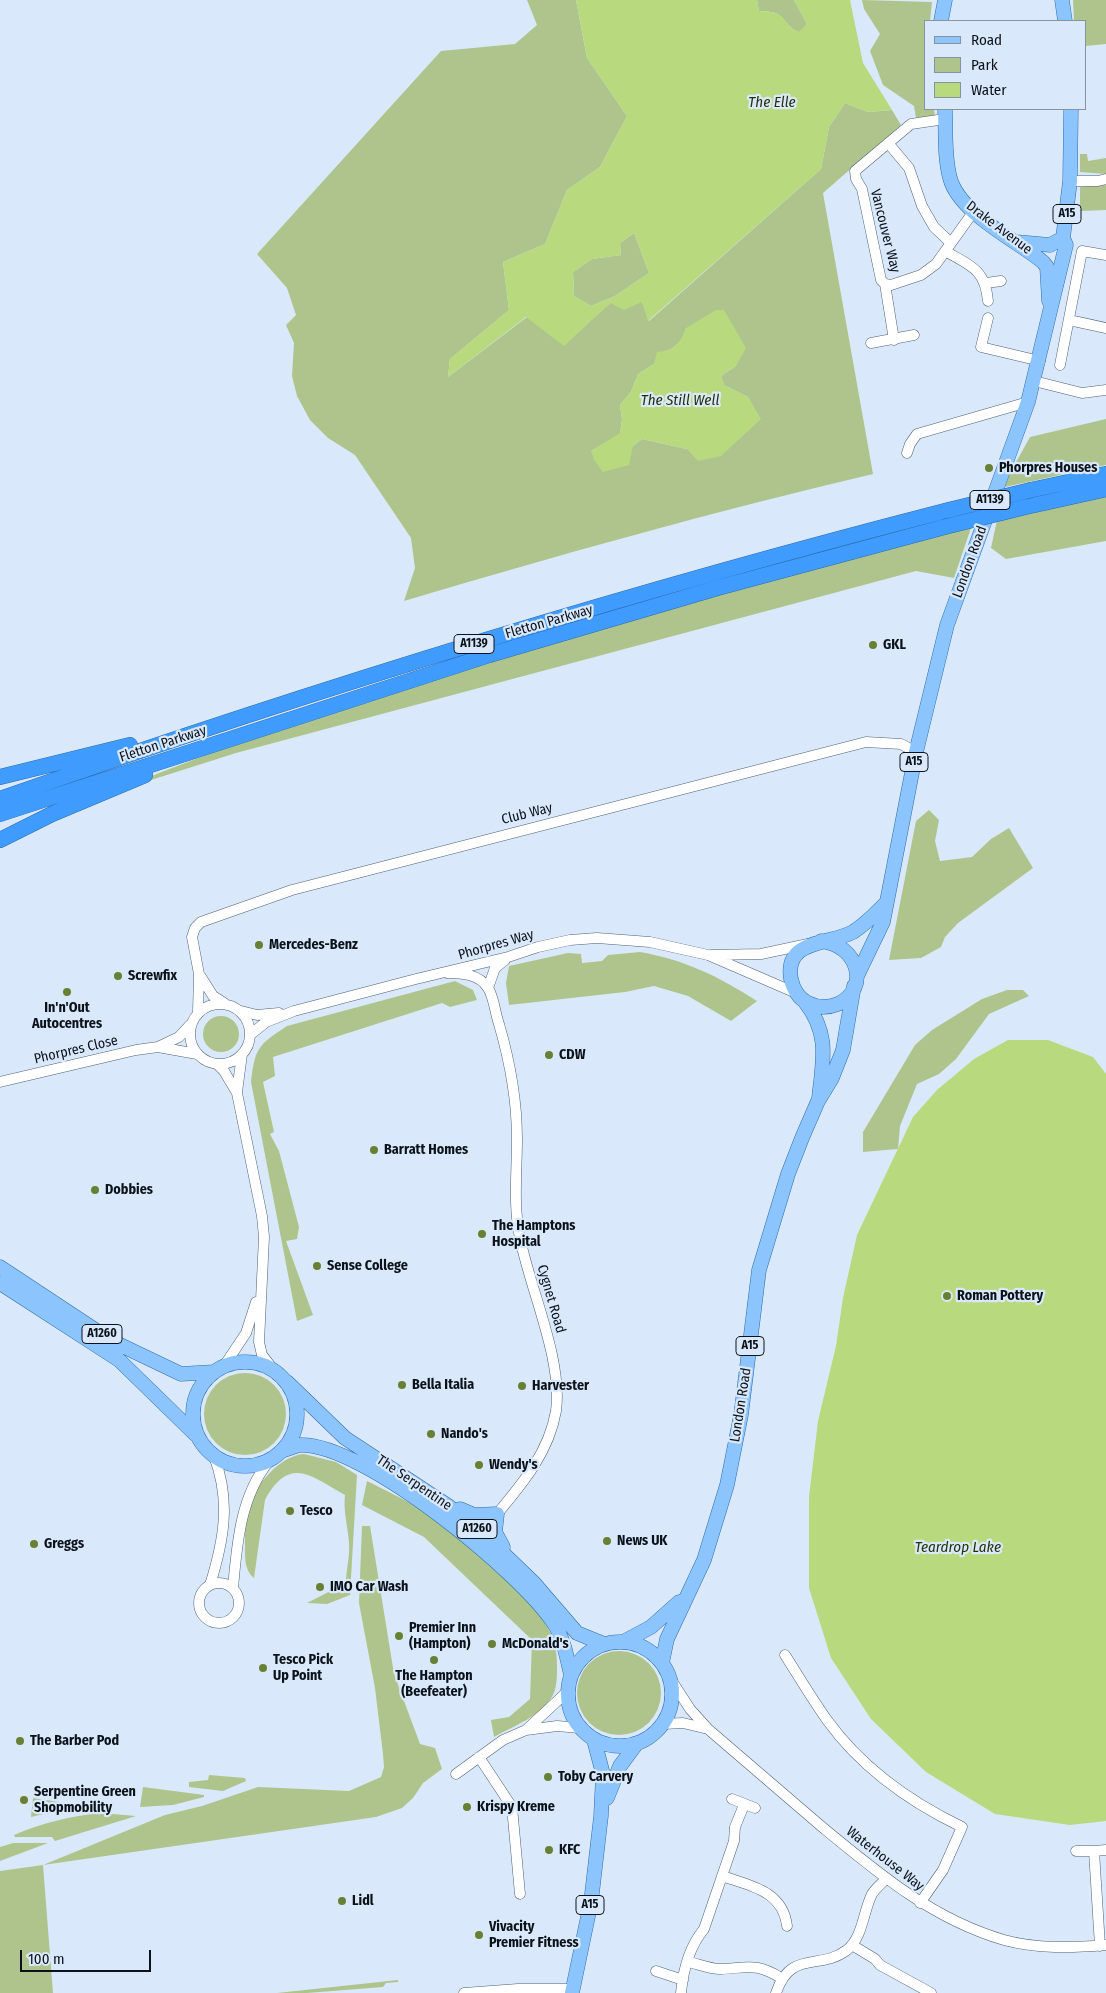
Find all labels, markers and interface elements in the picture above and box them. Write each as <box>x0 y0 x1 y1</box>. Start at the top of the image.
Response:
legend <box>924 20 1086 110</box>
text: Road <box>971 31 1002 49</box>
text: Park <box>971 56 998 74</box>
text: Water <box>971 81 1006 99</box>
water label: The Elle <box>748 94 796 112</box>
street label: Vancouver Way <box>867 188 903 274</box>
street label: Drake Avenue <box>963 198 1035 258</box>
road number: A15 <box>1053 204 1081 223</box>
water label: The Still Well <box>641 392 719 410</box>
place label: Phorpres Houses <box>999 460 1097 476</box>
marker: Phorpres Houses <box>983 462 995 474</box>
road number: A1139 <box>970 490 1010 510</box>
street label: London Road <box>949 524 991 600</box>
street label: Fletton Parkway <box>503 601 595 643</box>
road number: A1139 <box>454 634 494 654</box>
place label: GKL <box>883 637 906 653</box>
marker: GKL <box>867 639 879 651</box>
street label: Fletton Parkway <box>117 722 209 766</box>
road number: A15 <box>900 752 928 772</box>
street label: Club Way <box>500 800 554 828</box>
street label: Phorpres Way <box>456 926 536 964</box>
place label: Mercedes-Benz <box>269 937 358 953</box>
marker: Mercedes-Benz <box>253 939 265 951</box>
place label: Screwfix <box>128 968 177 984</box>
marker: Screwfix <box>112 970 124 982</box>
marker: In'n'Out Autocentres <box>61 986 73 998</box>
place label: In'n'Out Autocentres <box>32 1000 102 1032</box>
street label: Phorpres Close <box>32 1032 120 1068</box>
place label: CDW <box>559 1047 585 1063</box>
marker: CDW <box>543 1049 555 1061</box>
place label: Barratt Homes <box>384 1142 468 1158</box>
marker: Barratt Homes <box>368 1144 380 1156</box>
place label: Dobbies <box>105 1182 153 1198</box>
marker: Dobbies <box>89 1184 101 1196</box>
place label: The Hamptons Hospital <box>492 1218 575 1250</box>
marker: The Hamptons Hospital <box>476 1228 488 1240</box>
place label: Sense College <box>327 1258 408 1274</box>
marker: Sense College <box>311 1260 323 1272</box>
street label: Cygnet Road <box>533 1263 569 1335</box>
place label: Roman Pottery <box>957 1288 1043 1304</box>
marker: Roman Pottery <box>941 1290 953 1302</box>
road number: A1260 <box>82 1325 122 1344</box>
road number: A15 <box>736 1336 764 1355</box>
street label: London Road <box>727 1367 755 1443</box>
place label: Bella Italia <box>412 1377 474 1393</box>
place label: Harvester <box>532 1378 589 1394</box>
marker: Bella Italia <box>396 1379 408 1391</box>
marker: Harvester <box>516 1380 528 1392</box>
place label: Nando's <box>441 1426 488 1442</box>
marker: Nando's <box>425 1428 437 1440</box>
street label: The Serpentine <box>373 1452 455 1514</box>
place label: Wendy's <box>489 1457 538 1473</box>
marker: Wendy's <box>473 1459 485 1471</box>
place label: Tesco <box>300 1503 333 1519</box>
marker: Tesco <box>284 1505 296 1517</box>
road number: A1260 <box>457 1520 497 1538</box>
place label: News UK <box>617 1533 667 1549</box>
marker: News UK <box>601 1535 613 1547</box>
place label: Greggs <box>44 1536 84 1552</box>
marker: Greggs <box>28 1538 40 1550</box>
water label: Teardrop Lake <box>915 1539 1001 1557</box>
place label: IMO Car Wash <box>330 1579 408 1595</box>
marker: IMO Car Wash <box>314 1581 326 1593</box>
place label: Premier Inn (Hampton) <box>409 1620 476 1652</box>
marker: Premier Inn (Hampton) <box>393 1630 405 1642</box>
place label: McDonald's <box>502 1636 569 1652</box>
marker: McDonald's <box>486 1638 498 1650</box>
place label: Tesco Pick Up Point <box>273 1652 333 1684</box>
marker: The Hampton (Beefeater) <box>428 1654 440 1666</box>
marker: Tesco Pick Up Point <box>257 1662 269 1674</box>
place label: The Hampton (Beefeater) <box>395 1668 473 1700</box>
place label: The Barber Pod <box>30 1733 119 1749</box>
marker: The Barber Pod <box>14 1735 26 1747</box>
place label: Toby Carvery <box>558 1769 633 1785</box>
marker: Toby Carvery <box>542 1771 554 1783</box>
place label: Serpentine Green Shopmobility <box>34 1784 136 1816</box>
marker: Serpentine Green Shopmobility <box>18 1794 30 1806</box>
place label: Krispy Kreme <box>477 1799 555 1815</box>
marker: Krispy Kreme <box>461 1801 473 1813</box>
street label: Waterhouse Way <box>843 1823 927 1895</box>
place label: KFC <box>559 1842 580 1858</box>
marker: KFC <box>543 1844 555 1856</box>
place label: Lidl <box>352 1893 374 1909</box>
marker: Lidl <box>336 1895 348 1907</box>
road number: A15 <box>576 1896 604 1914</box>
place label: Vivacity Premier Fitness <box>489 1919 579 1951</box>
marker: Vivacity Premier Fitness <box>473 1929 485 1941</box>
scale bar <box>22 1940 154 1972</box>
text: 100 m <box>28 1950 65 1968</box>

